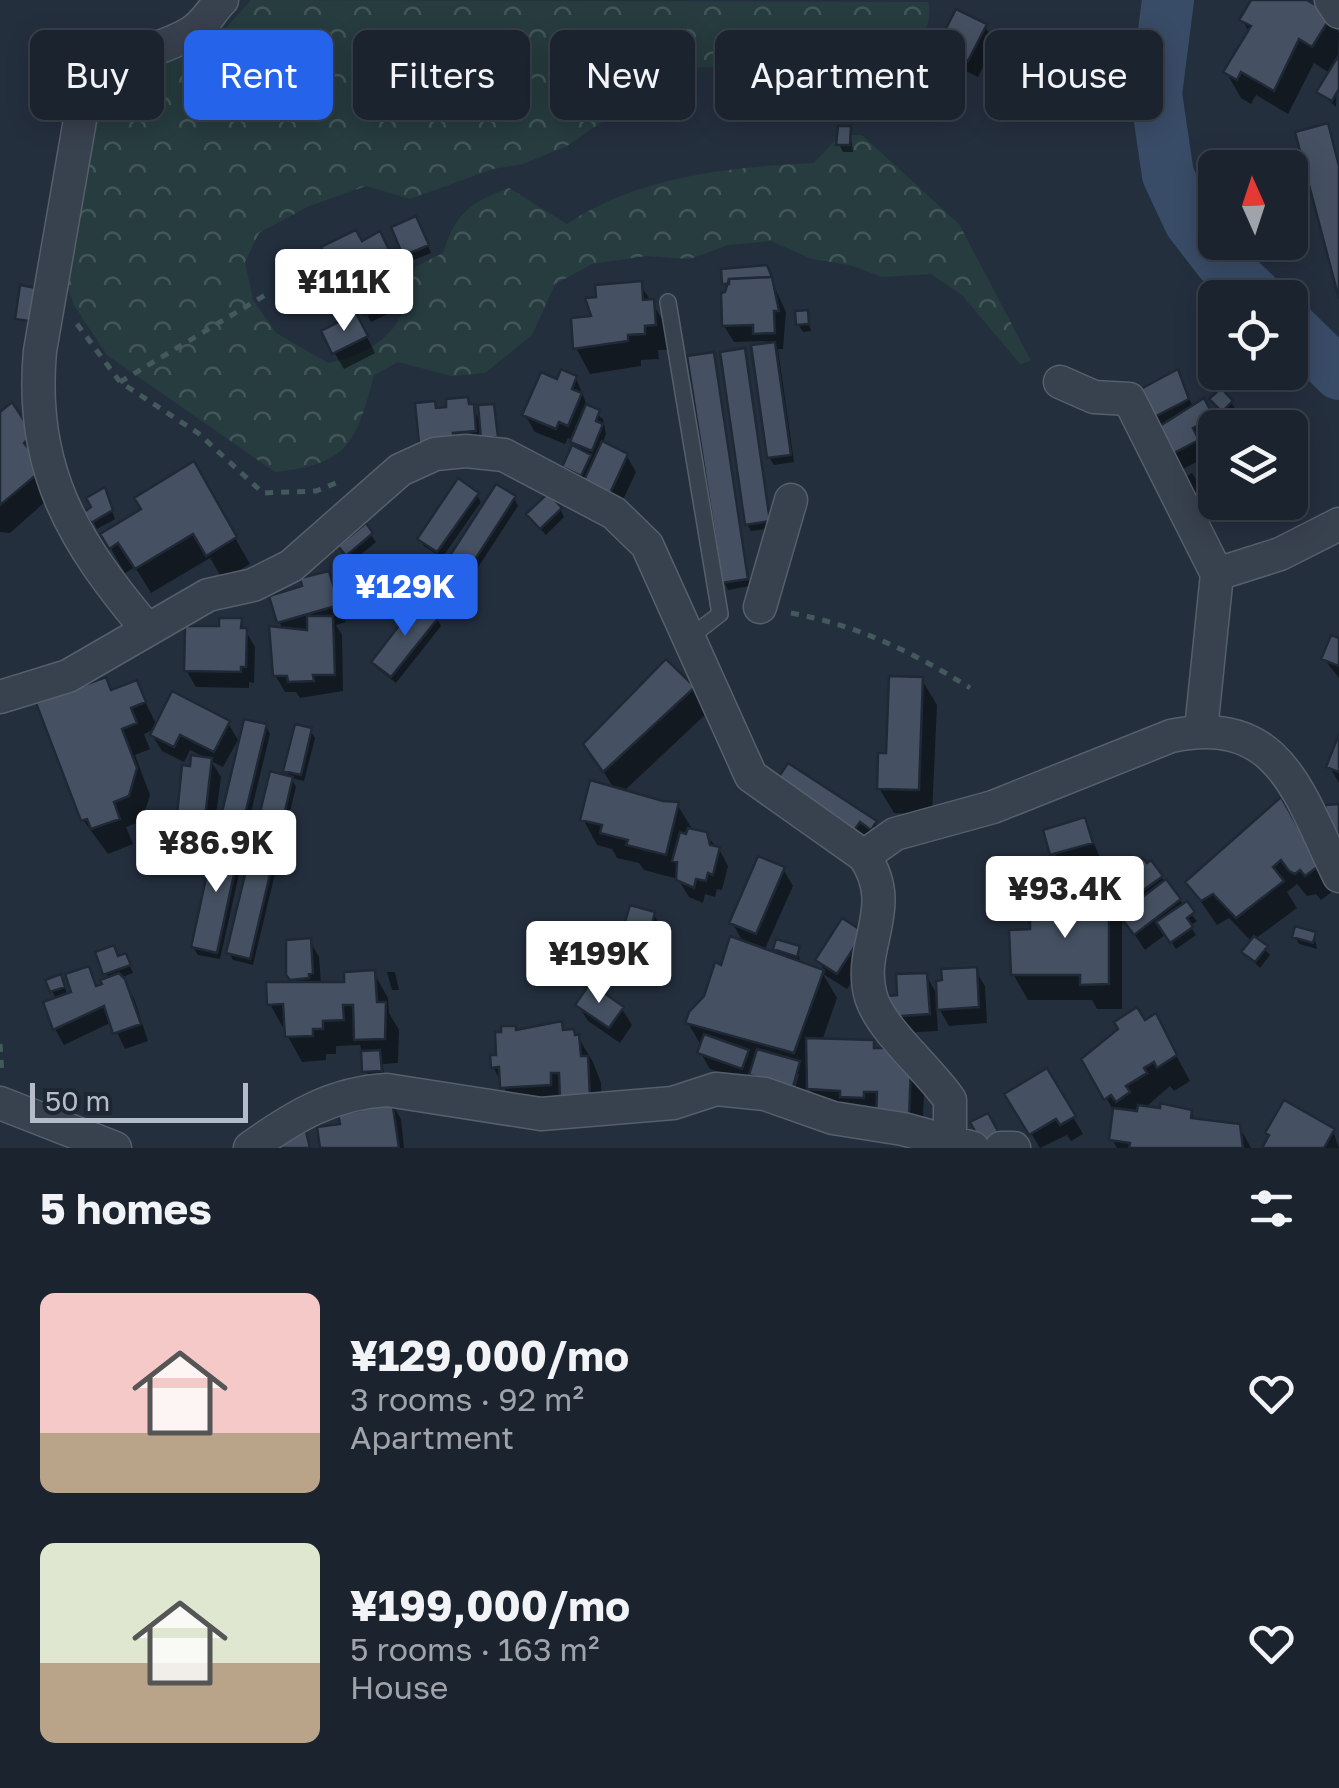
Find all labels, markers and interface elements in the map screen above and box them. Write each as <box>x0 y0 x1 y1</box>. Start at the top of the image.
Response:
chip: Buy <box>30 30 164 120</box>
chip: Rent <box>184 30 333 120</box>
chip: Filters <box>353 30 530 120</box>
chip: New <box>550 30 695 120</box>
chip: Apartment <box>715 30 965 120</box>
chip: House <box>985 30 1163 120</box>
north arrow <box>1198 150 1308 260</box>
map controls <box>1198 150 1308 520</box>
pin: ¥111K <box>274 249 414 334</box>
text: ¥111K <box>297 262 391 300</box>
button: locate <box>1198 280 1308 390</box>
button: layers <box>1198 410 1308 520</box>
pin: ¥129K <box>335 554 475 639</box>
text: ¥129K <box>355 567 455 605</box>
pin: ¥86.9K <box>135 810 297 895</box>
text: ¥86.9K <box>158 823 274 861</box>
pin: ¥93.4K <box>984 856 1146 941</box>
text: ¥93.4K <box>1008 869 1122 907</box>
pin: ¥199K <box>529 921 669 1006</box>
text: ¥199K <box>548 934 650 972</box>
scale bar <box>30 1078 248 1122</box>
text: 50 m <box>45 1084 110 1117</box>
icon: filters <box>1244 1181 1299 1236</box>
text: 5 homes <box>40 1183 212 1233</box>
text: ¥129,000/mo <box>350 1330 629 1380</box>
icon: home <box>120 1333 240 1453</box>
icon: heart <box>1244 1366 1299 1421</box>
text: 3 rooms · 92 m² <box>350 1380 584 1418</box>
text: Apartment <box>350 1418 514 1456</box>
text: ¥199,000/mo <box>350 1580 630 1630</box>
icon: home <box>120 1583 240 1703</box>
icon: heart <box>1244 1616 1299 1671</box>
text: 5 rooms · 163 m² <box>350 1630 599 1668</box>
text: House <box>350 1668 448 1706</box>

